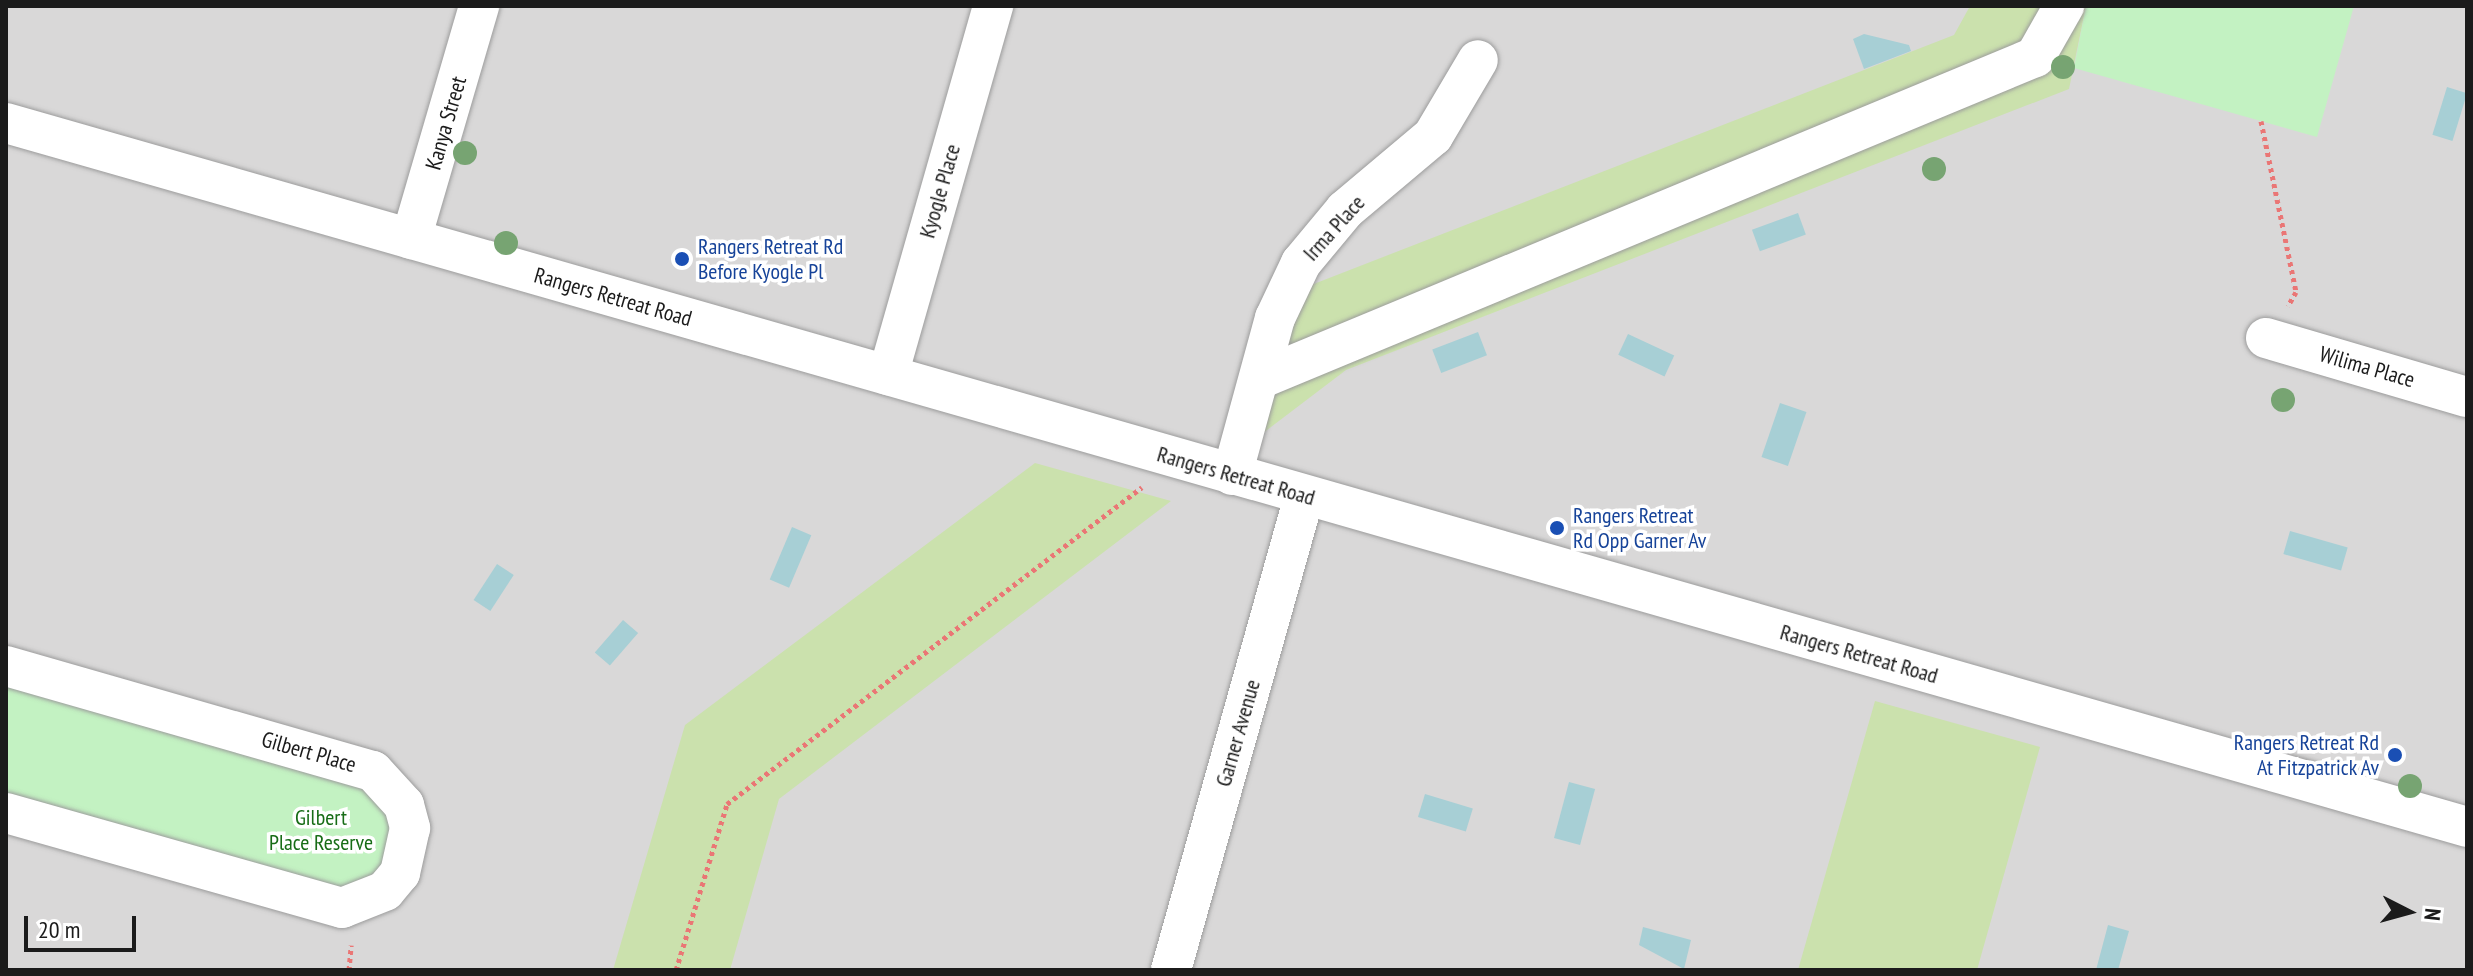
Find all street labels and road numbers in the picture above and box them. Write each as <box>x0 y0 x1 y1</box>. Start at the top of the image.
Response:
street label: Kanya Street <box>420 73 472 173</box>
street label: Kyogle Place <box>914 141 966 241</box>
street label: Irma Place <box>1298 190 1370 266</box>
street label: Rangers Retreat Road <box>531 262 695 332</box>
street label: Wilima Place <box>2316 341 2418 393</box>
street label: Rangers Retreat Road <box>1154 441 1318 511</box>
street label: Rangers Retreat Road <box>1777 619 1941 689</box>
street label: Garner Avenue <box>1210 676 1266 790</box>
street label: Gilbert Place <box>259 726 359 778</box>

